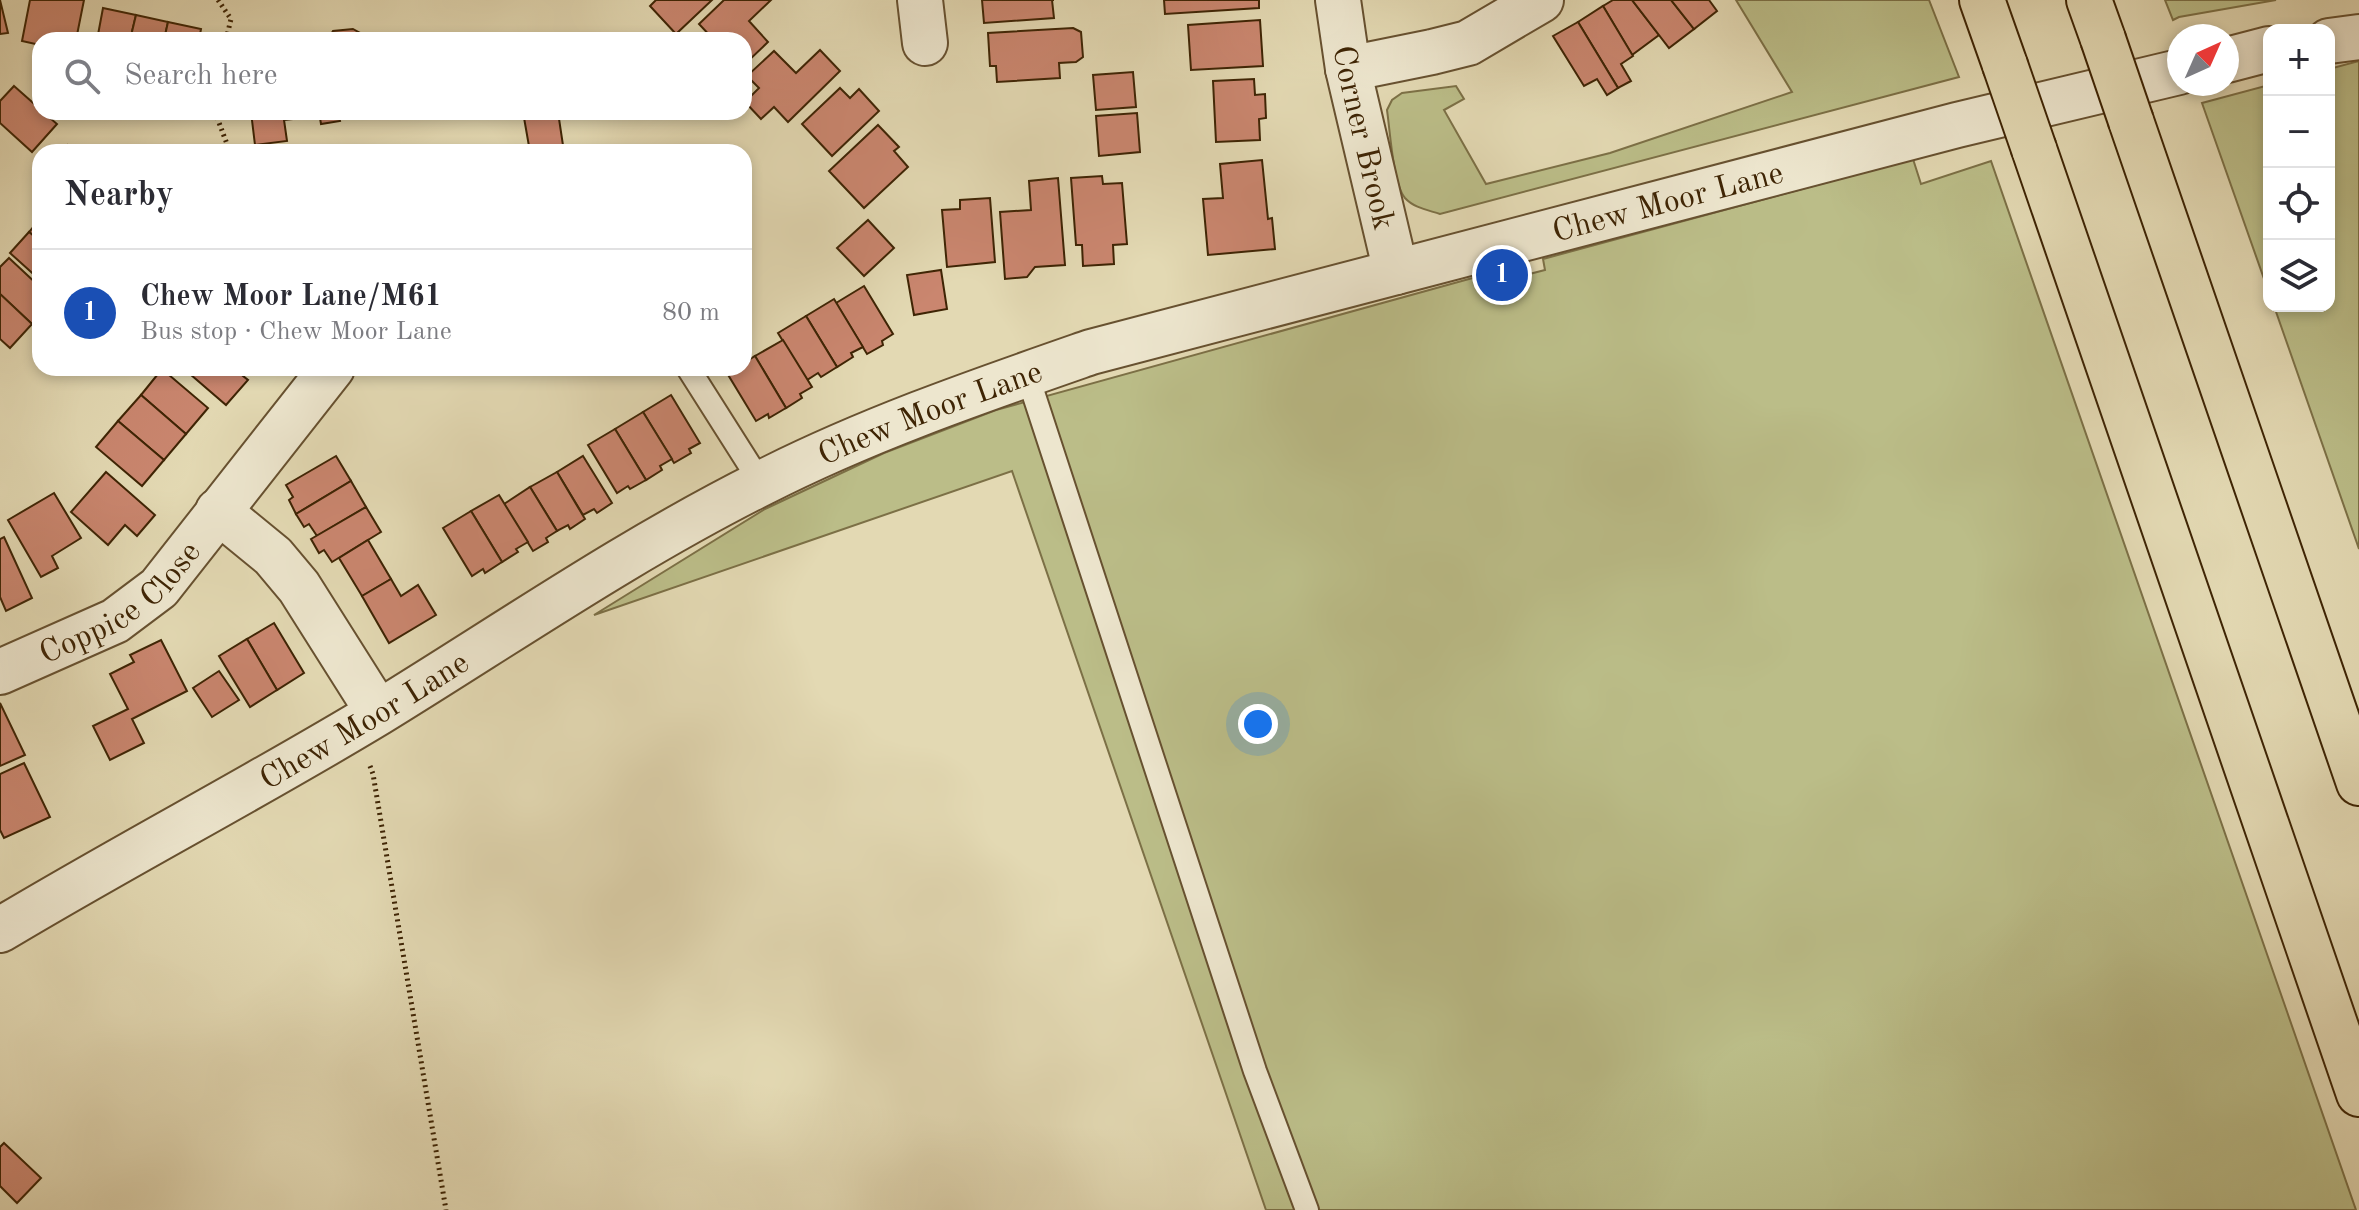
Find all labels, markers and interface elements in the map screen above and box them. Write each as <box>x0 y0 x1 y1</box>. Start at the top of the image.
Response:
north arrow <box>2167 24 2239 96</box>
map controls <box>2263 24 2335 312</box>
button: + <box>2263 24 2335 96</box>
search box <box>32 32 752 120</box>
street label: Corner Brook <box>1326 44 1398 233</box>
icon: search <box>60 54 104 98</box>
text: Search here <box>124 61 278 91</box>
button: − <box>2263 96 2335 168</box>
street label: Chew Moor Lane <box>1549 158 1787 249</box>
button: locate <box>2263 168 2335 240</box>
text: Nearby <box>64 179 174 213</box>
button: layers <box>2263 240 2335 312</box>
pin: 1 <box>1476 245 1528 305</box>
text: Chew Moor Lane/M61 <box>140 282 442 312</box>
text: 1 <box>82 300 98 326</box>
text: 80 m <box>662 300 720 326</box>
text: Bus stop · Chew Moor Lane <box>140 319 452 345</box>
street label: Chew Moor Lane <box>814 357 1047 473</box>
street label: Coppice Close <box>35 537 208 671</box>
street label: Chew Moor Lane <box>255 647 475 797</box>
your location <box>1238 704 1278 744</box>

